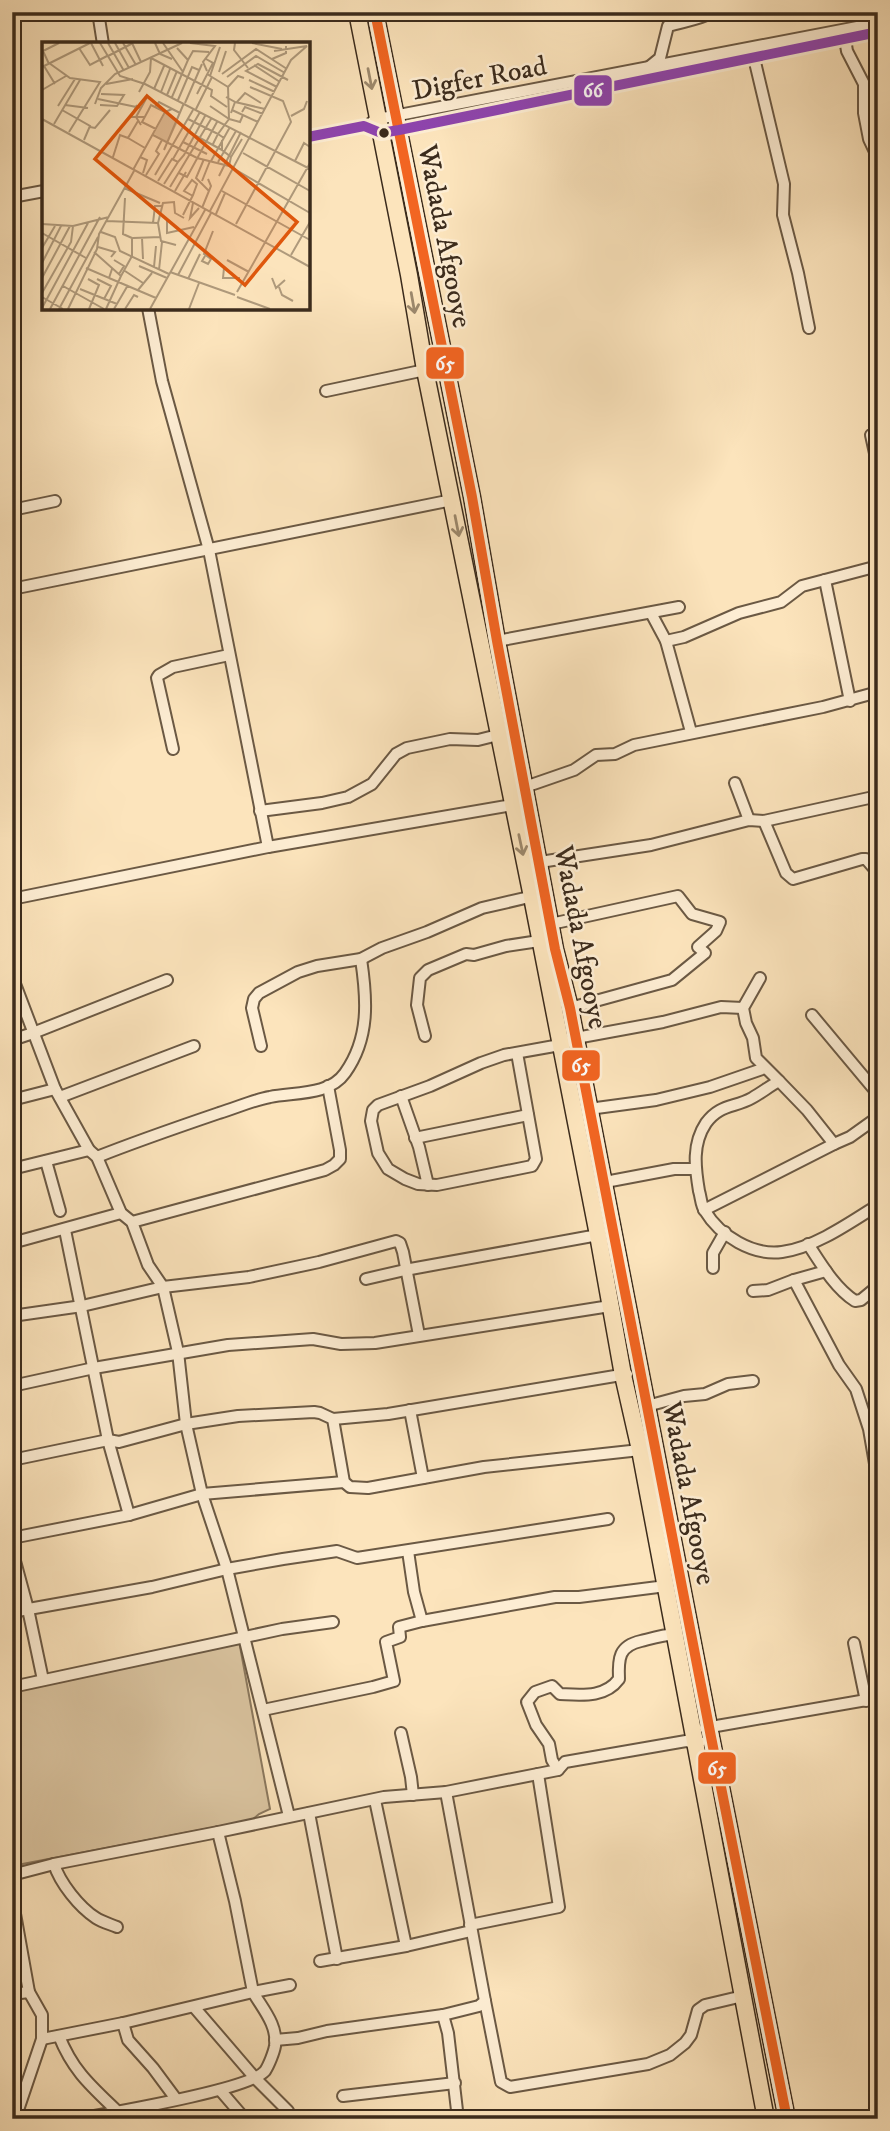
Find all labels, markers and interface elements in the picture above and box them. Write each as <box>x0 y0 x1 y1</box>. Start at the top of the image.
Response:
inset map <box>42 42 310 310</box>
street label: Digfer Road <box>409 48 550 109</box>
one-way arrow <box>364 67 377 90</box>
line badge: 66 <box>573 74 613 107</box>
text: 66 <box>583 80 604 103</box>
unlabelled marker <box>377 126 391 140</box>
street label: Wadada Afgooye <box>409 141 479 331</box>
one-way arrow <box>407 291 421 313</box>
line badge: 65 <box>425 346 465 380</box>
text: 65 <box>435 353 455 376</box>
one-way arrow <box>451 514 464 537</box>
one-way arrow <box>515 833 528 856</box>
street label: Wadada Afgooye <box>545 842 615 1032</box>
line badge: 65 <box>561 1049 601 1082</box>
text: 65 <box>571 1055 591 1078</box>
street label: Wadada Afgooye <box>653 1398 723 1588</box>
line badge: 65 <box>697 1751 737 1785</box>
text: 65 <box>707 1758 727 1781</box>

